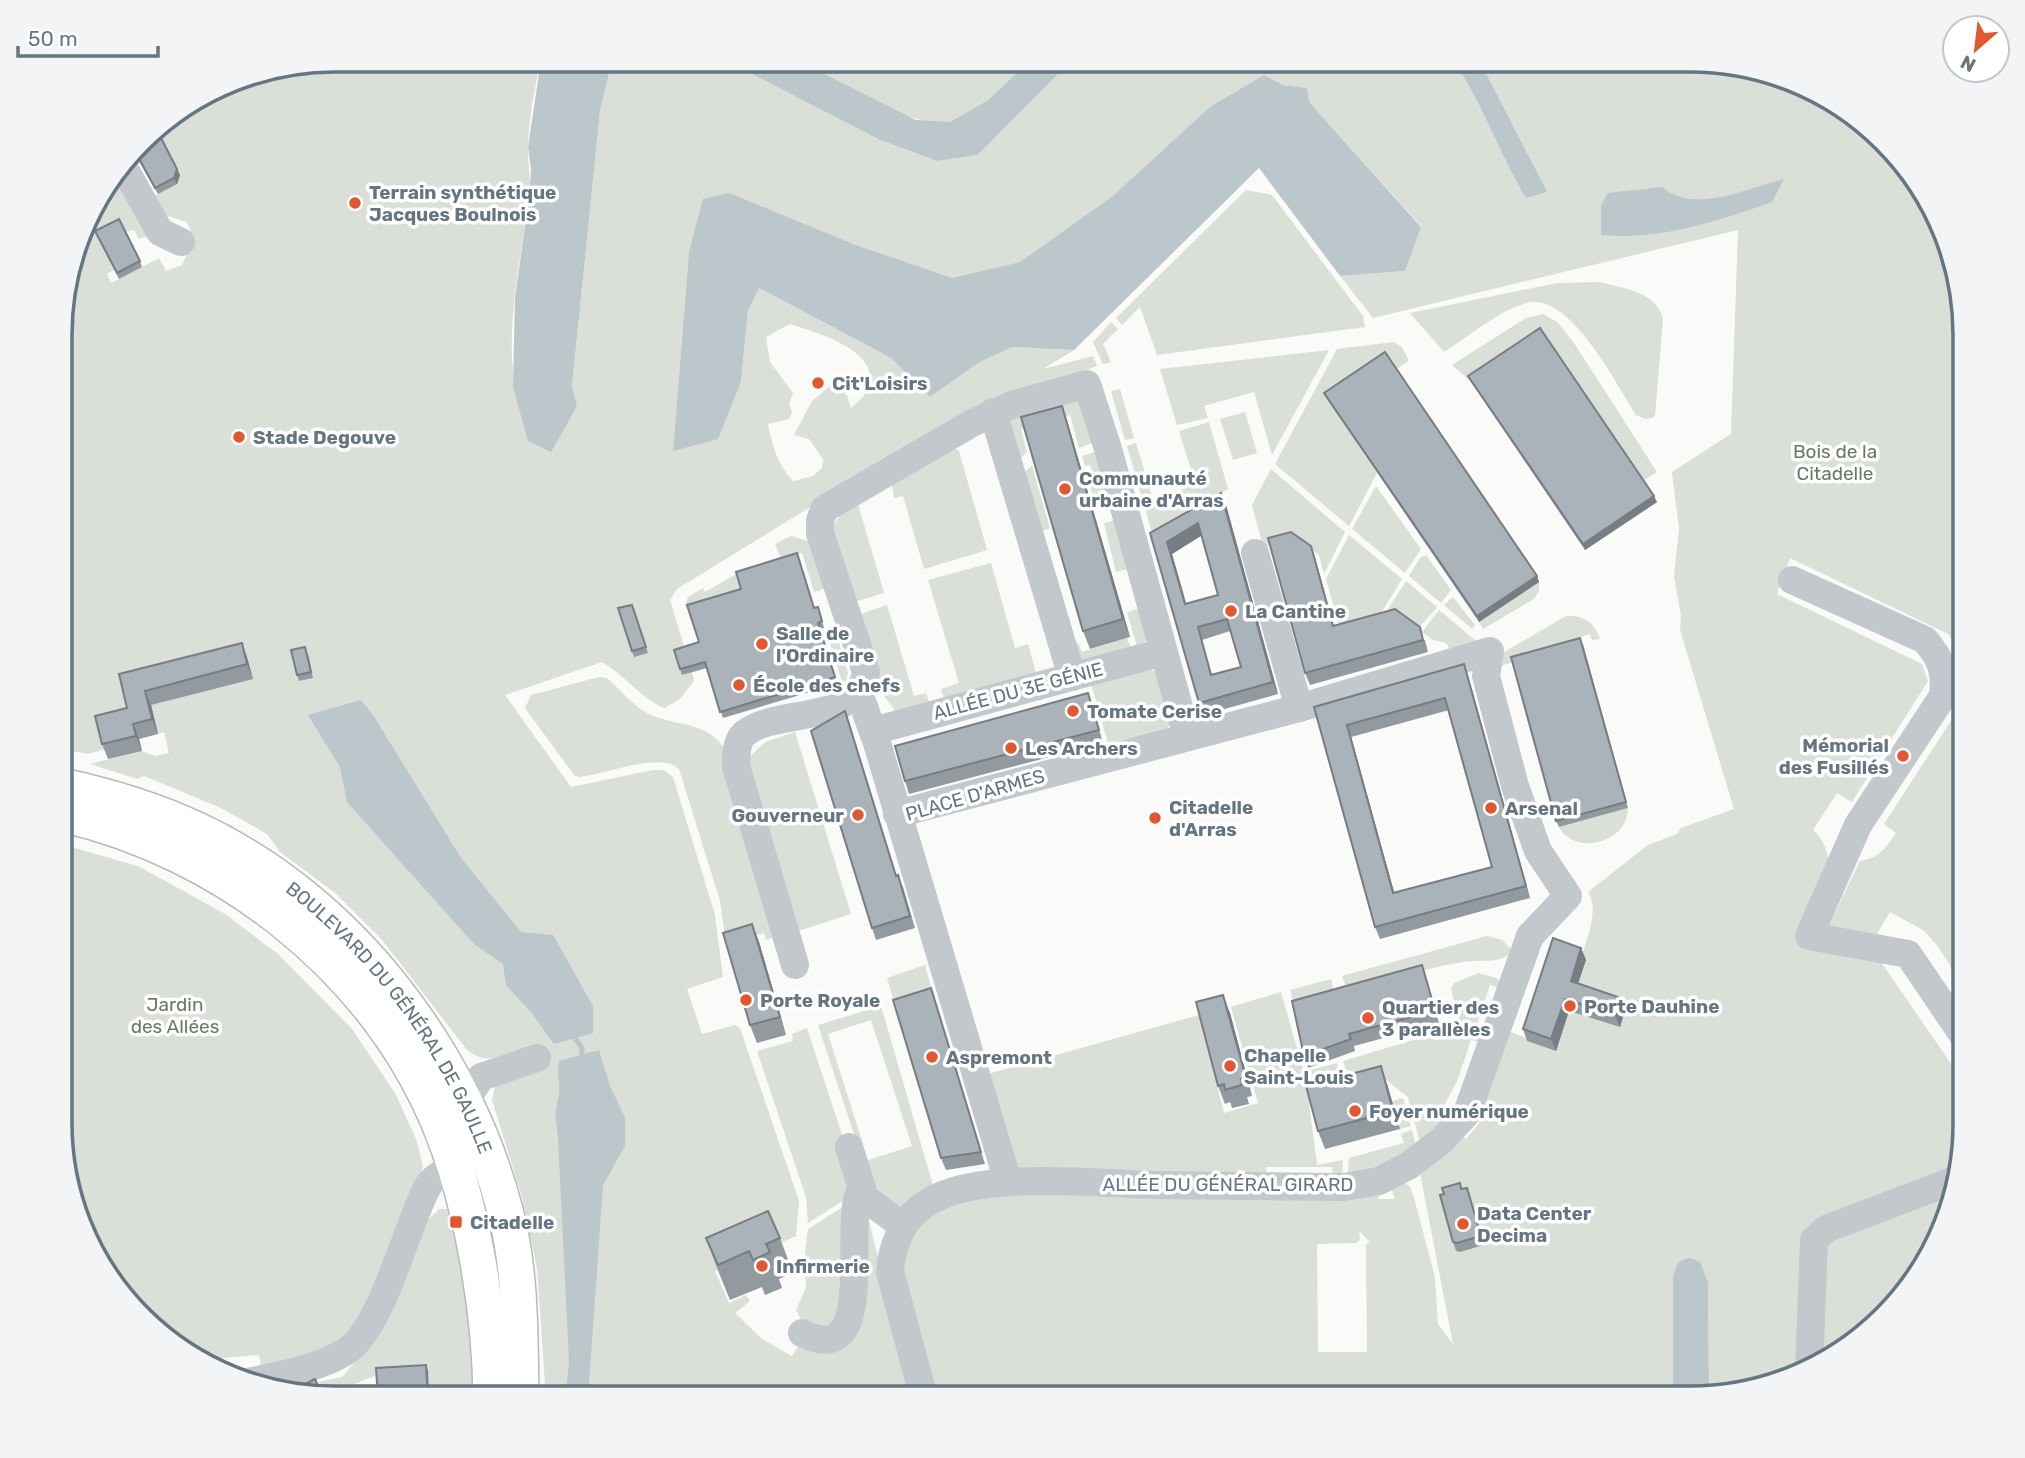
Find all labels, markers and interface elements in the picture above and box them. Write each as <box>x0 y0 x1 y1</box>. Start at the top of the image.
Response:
scale bar <box>18 14 158 58</box>
north arrow <box>1941 14 2011 84</box>
text: 50 m <box>28 26 78 51</box>
text: N <box>1957 50 1980 77</box>
place label: Terrain synthétique Jacques Boulnois <box>369 181 556 226</box>
marker: Terrain synthétique Jacques Boulnois <box>347 195 363 211</box>
place label: Cit'Loisirs <box>832 372 928 395</box>
marker: Cit'Loisirs <box>810 375 826 391</box>
place label: Stade Degouve <box>253 426 396 449</box>
marker: Stade Degouve <box>231 429 247 445</box>
park label: Bois de la Citadelle <box>1793 440 1877 485</box>
place label: Communauté urbaine d'Arras <box>1079 467 1224 512</box>
marker: Communauté urbaine d'Arras <box>1057 481 1073 497</box>
place label: La Cantine <box>1245 600 1346 623</box>
marker: La Cantine <box>1223 603 1239 619</box>
place label: Salle de l'Ordinaire <box>776 622 874 667</box>
marker: Salle de l'Ordinaire <box>754 636 770 652</box>
street label: ALLÉE DU 3E GÉNIE <box>931 657 1105 725</box>
place label: École des chefs <box>753 674 900 697</box>
marker: École des chefs <box>731 677 747 693</box>
place label: Tomate Cerise <box>1087 700 1222 723</box>
marker: Tomate Cerise <box>1065 703 1081 719</box>
place label: Mémorial des Fusillés <box>1779 734 1889 779</box>
place label: Les Archers <box>1025 737 1138 760</box>
marker: Les Archers <box>1003 740 1019 756</box>
marker: Mémorial des Fusillés <box>1895 748 1911 764</box>
street label: PLACE D'ARMES <box>903 764 1047 826</box>
place label: Citadelle d'Arras <box>1169 796 1253 841</box>
place label: Arsenal <box>1505 797 1578 820</box>
marker: Arsenal <box>1483 800 1499 816</box>
place label: Gouverneur <box>731 804 844 827</box>
marker: Gouverneur <box>850 807 866 823</box>
marker: Citadelle d'Arras <box>1147 810 1163 826</box>
street label: BOULEVARD DU GÉNÉRAL DE GAULLE <box>282 877 497 1157</box>
place label: Porte Royale <box>760 989 880 1012</box>
marker: Porte Royale <box>738 992 754 1008</box>
park label: Jardin des Allées <box>131 993 219 1038</box>
place label: Porte Dauhine <box>1584 995 1719 1018</box>
place label: Quartier des 3 parallèles <box>1382 996 1499 1041</box>
marker: Porte Dauhine <box>1562 998 1578 1014</box>
marker: Quartier des 3 parallèles <box>1360 1010 1376 1026</box>
place label: Chapelle Saint-Louis <box>1244 1044 1354 1089</box>
place label: Aspremont <box>946 1046 1052 1069</box>
marker: Aspremont <box>924 1049 940 1065</box>
marker: Chapelle Saint-Louis <box>1222 1058 1238 1074</box>
place label: Foyer numérique <box>1369 1100 1529 1123</box>
marker: Foyer numérique <box>1347 1103 1363 1119</box>
street label: ALLÉE DU GÉNÉRAL GIRARD <box>1103 1173 1353 1196</box>
place label: Data Center Decima <box>1477 1202 1592 1247</box>
place label: Citadelle <box>470 1211 554 1234</box>
marker: Citadelle <box>448 1214 464 1230</box>
marker: Data Center Decima <box>1455 1216 1471 1232</box>
place label: Infirmerie <box>776 1255 870 1278</box>
marker: Infirmerie <box>754 1258 770 1274</box>

